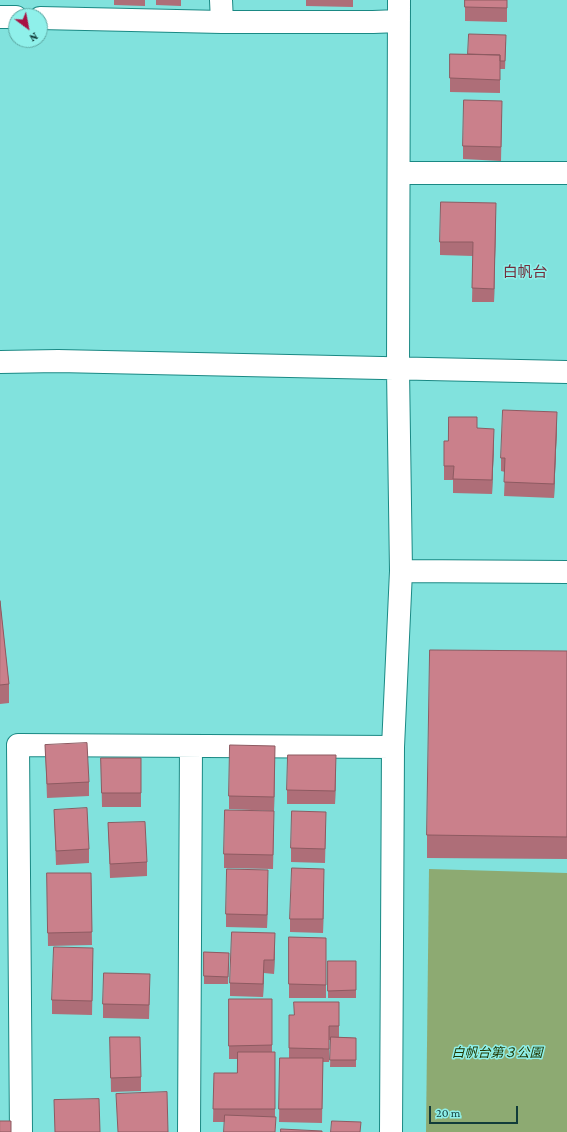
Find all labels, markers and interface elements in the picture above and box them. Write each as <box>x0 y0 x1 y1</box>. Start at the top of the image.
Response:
north arrow <box>8 8 48 48</box>
text: N <box>27 30 40 44</box>
district label: 白帆台 <box>503 263 547 281</box>
park label: 白帆台第３公園 <box>452 1045 542 1061</box>
scale bar <box>431 1098 520 1124</box>
text: 20 m <box>436 1106 460 1120</box>

